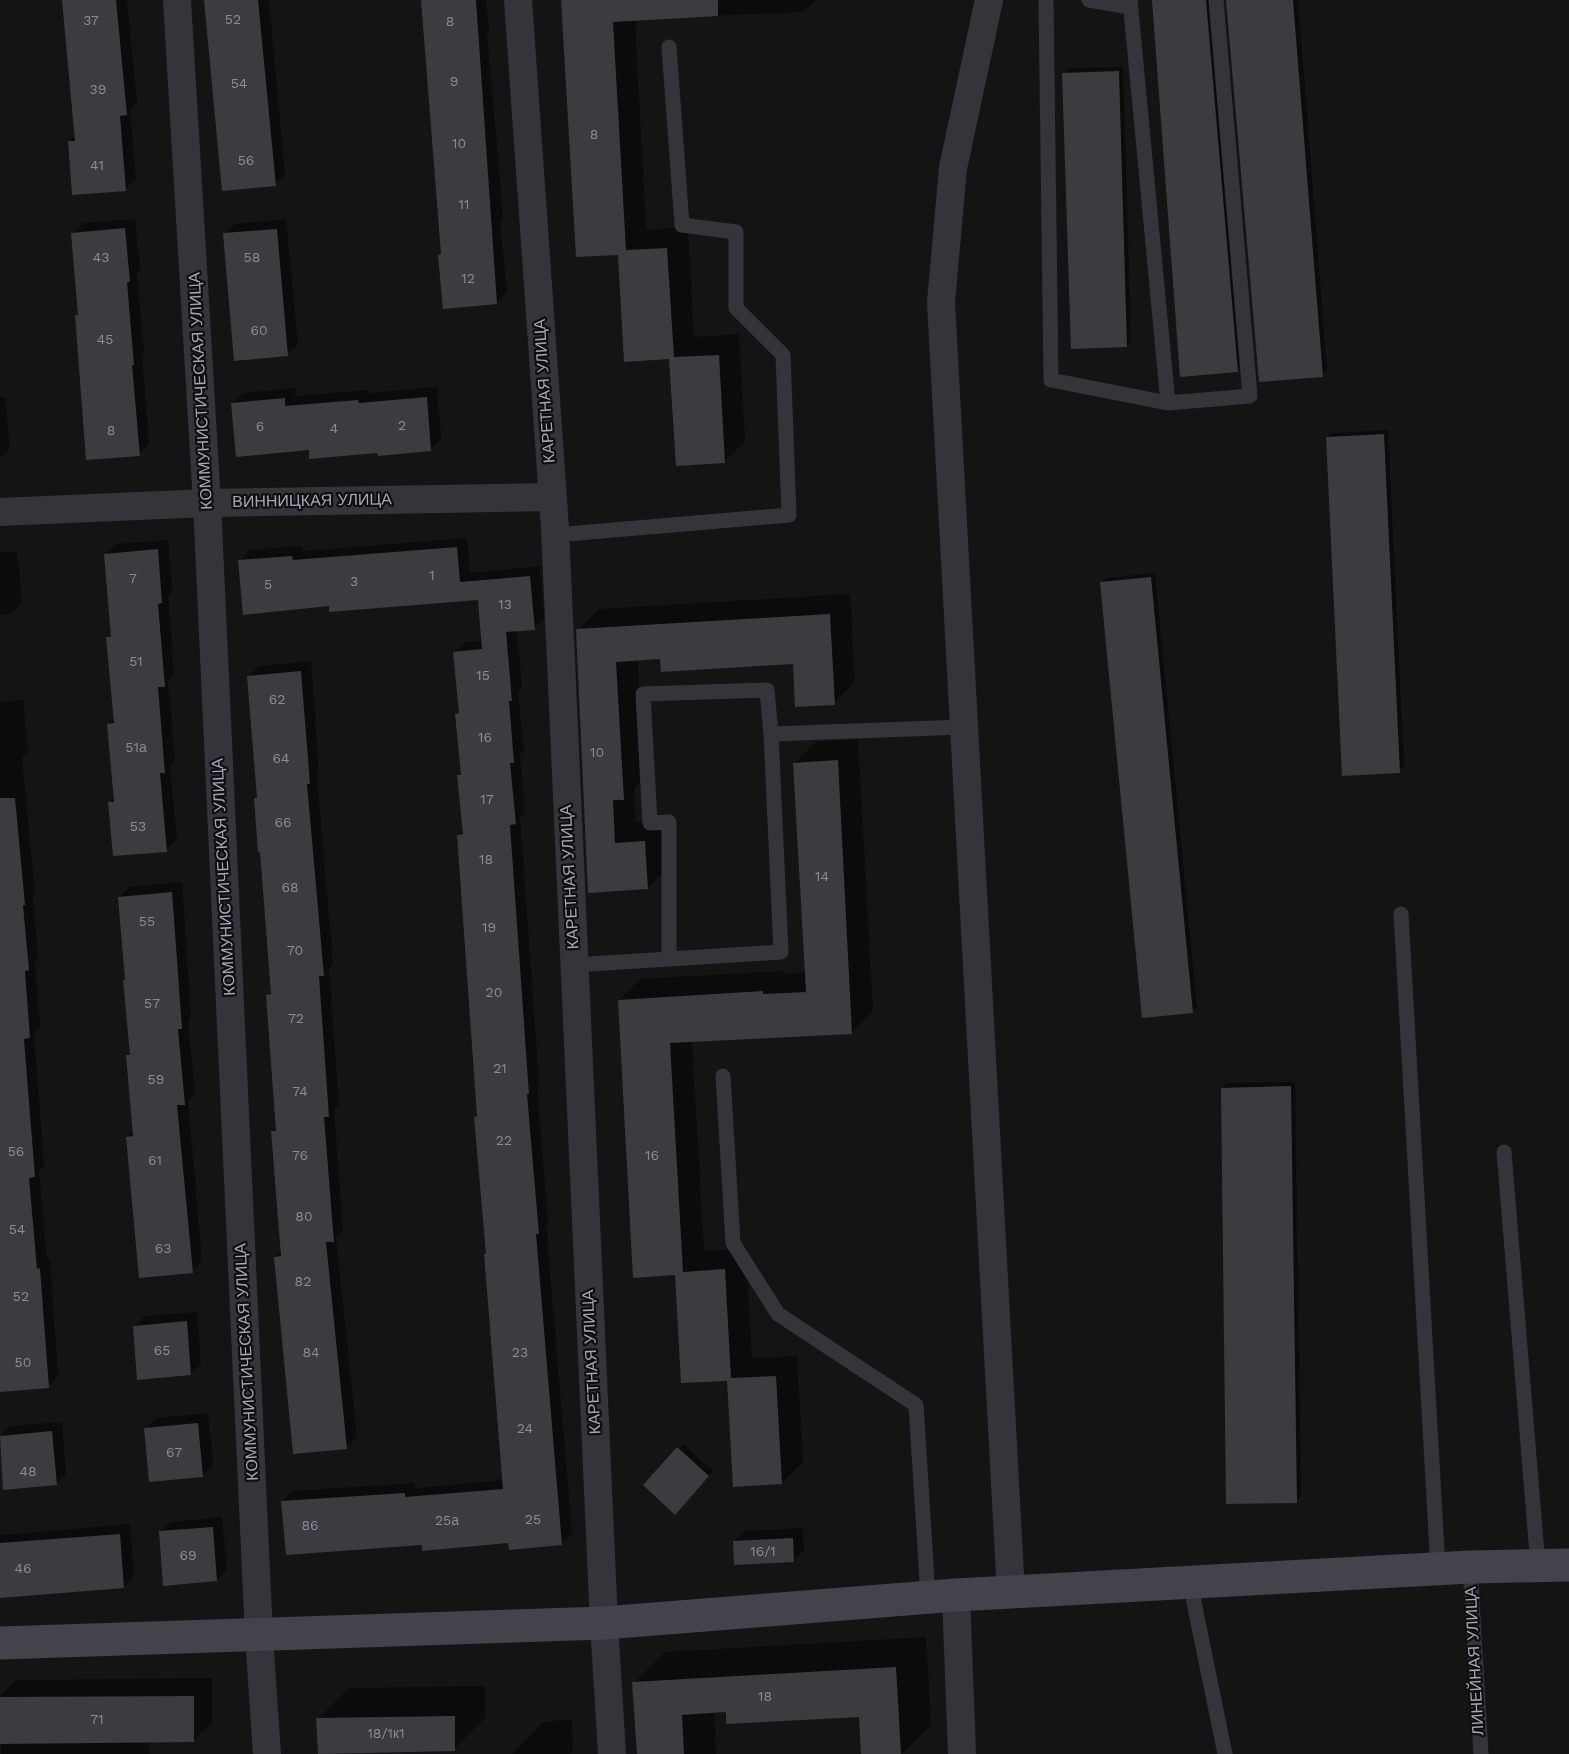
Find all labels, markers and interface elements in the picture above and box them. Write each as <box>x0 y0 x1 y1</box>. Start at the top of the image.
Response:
house number: 52 <box>225 12 241 28</box>
house number: 37 <box>83 13 99 29</box>
house number: 8 <box>446 14 454 30</box>
house number: 9 <box>450 74 458 90</box>
house number: 54 <box>231 76 247 92</box>
house number: 39 <box>90 82 106 98</box>
house number: 8 <box>590 127 598 143</box>
house number: 10 <box>452 136 466 152</box>
house number: 56 <box>238 153 254 169</box>
house number: 41 <box>90 158 104 174</box>
house number: 11 <box>459 197 469 213</box>
house number: 43 <box>93 250 109 266</box>
house number: 58 <box>244 250 260 266</box>
house number: 12 <box>461 271 475 287</box>
street label: КОММУНИСТИЧЕСКАЯ УЛИЦА <box>185 272 217 510</box>
street label: КАРЕТНАЯ УЛИЦА <box>530 318 560 464</box>
house number: 60 <box>250 323 268 339</box>
house number: 45 <box>97 332 113 348</box>
house number: 2 <box>398 418 406 434</box>
house number: 6 <box>256 419 264 435</box>
house number: 4 <box>330 421 338 437</box>
house number: 8 <box>107 423 115 439</box>
street label: ВИННИЦКАЯ УЛИЦА <box>232 490 392 512</box>
house number: 1 <box>429 568 435 584</box>
house number: 7 <box>129 571 137 587</box>
house number: 3 <box>350 574 358 590</box>
house number: 5 <box>264 577 272 593</box>
house number: 13 <box>498 597 512 613</box>
house number: 51 <box>129 654 143 670</box>
house number: 15 <box>476 668 490 684</box>
house number: 62 <box>269 692 285 708</box>
house number: 16 <box>478 730 492 746</box>
house number: 51а <box>125 740 147 756</box>
house number: 10 <box>590 745 604 761</box>
house number: 64 <box>272 751 290 767</box>
street label: КОММУНИСТИЧЕСКАЯ УЛИЦА <box>208 758 240 996</box>
house number: 17 <box>480 792 494 808</box>
street label: КАРЕТНАЯ УЛИЦА <box>557 804 583 950</box>
house number: 66 <box>274 815 292 831</box>
house number: 53 <box>130 819 146 835</box>
house number: 18 <box>479 852 493 868</box>
house number: 14 <box>815 869 829 885</box>
house number: 68 <box>281 880 299 896</box>
house number: 55 <box>139 914 155 930</box>
house number: 19 <box>482 920 496 936</box>
house number: 70 <box>287 943 303 959</box>
house number: 20 <box>486 985 502 1001</box>
house number: 57 <box>144 996 160 1012</box>
house number: 72 <box>288 1011 304 1027</box>
house number: 21 <box>493 1061 507 1077</box>
house number: 59 <box>148 1072 164 1088</box>
house number: 74 <box>292 1084 308 1100</box>
house number: 22 <box>496 1133 512 1149</box>
house number: 56 <box>8 1144 24 1160</box>
house number: 76 <box>292 1148 308 1164</box>
house number: 16 <box>645 1148 659 1164</box>
house number: 61 <box>148 1153 162 1169</box>
house number: 80 <box>295 1209 313 1225</box>
house number: 54 <box>9 1222 25 1238</box>
house number: 63 <box>155 1241 171 1257</box>
street label: КОММУНИСТИЧЕСКАЯ УЛИЦА <box>231 1243 263 1481</box>
house number: 82 <box>295 1274 311 1290</box>
house number: 52 <box>13 1289 29 1305</box>
street label: КАРЕТНАЯ УЛИЦА <box>579 1289 605 1435</box>
house number: 65 <box>154 1343 170 1359</box>
house number: 84 <box>302 1345 320 1361</box>
house number: 23 <box>512 1345 528 1361</box>
house number: 50 <box>15 1355 31 1371</box>
house number: 24 <box>517 1421 533 1437</box>
house number: 67 <box>166 1445 182 1461</box>
house number: 48 <box>19 1464 37 1480</box>
house number: 25 <box>525 1512 541 1528</box>
house number: 25а <box>435 1513 459 1529</box>
house number: 86 <box>301 1518 319 1534</box>
house number: 16/1 <box>750 1544 776 1560</box>
house number: 69 <box>179 1548 197 1564</box>
house number: 46 <box>14 1561 32 1577</box>
street label: ЛИНЕЙНАЯ УЛИЦА <box>1462 1586 1488 1736</box>
house number: 18 <box>758 1689 772 1705</box>
house number: 71 <box>90 1712 104 1728</box>
house number: 18/1к1 <box>367 1726 405 1742</box>

